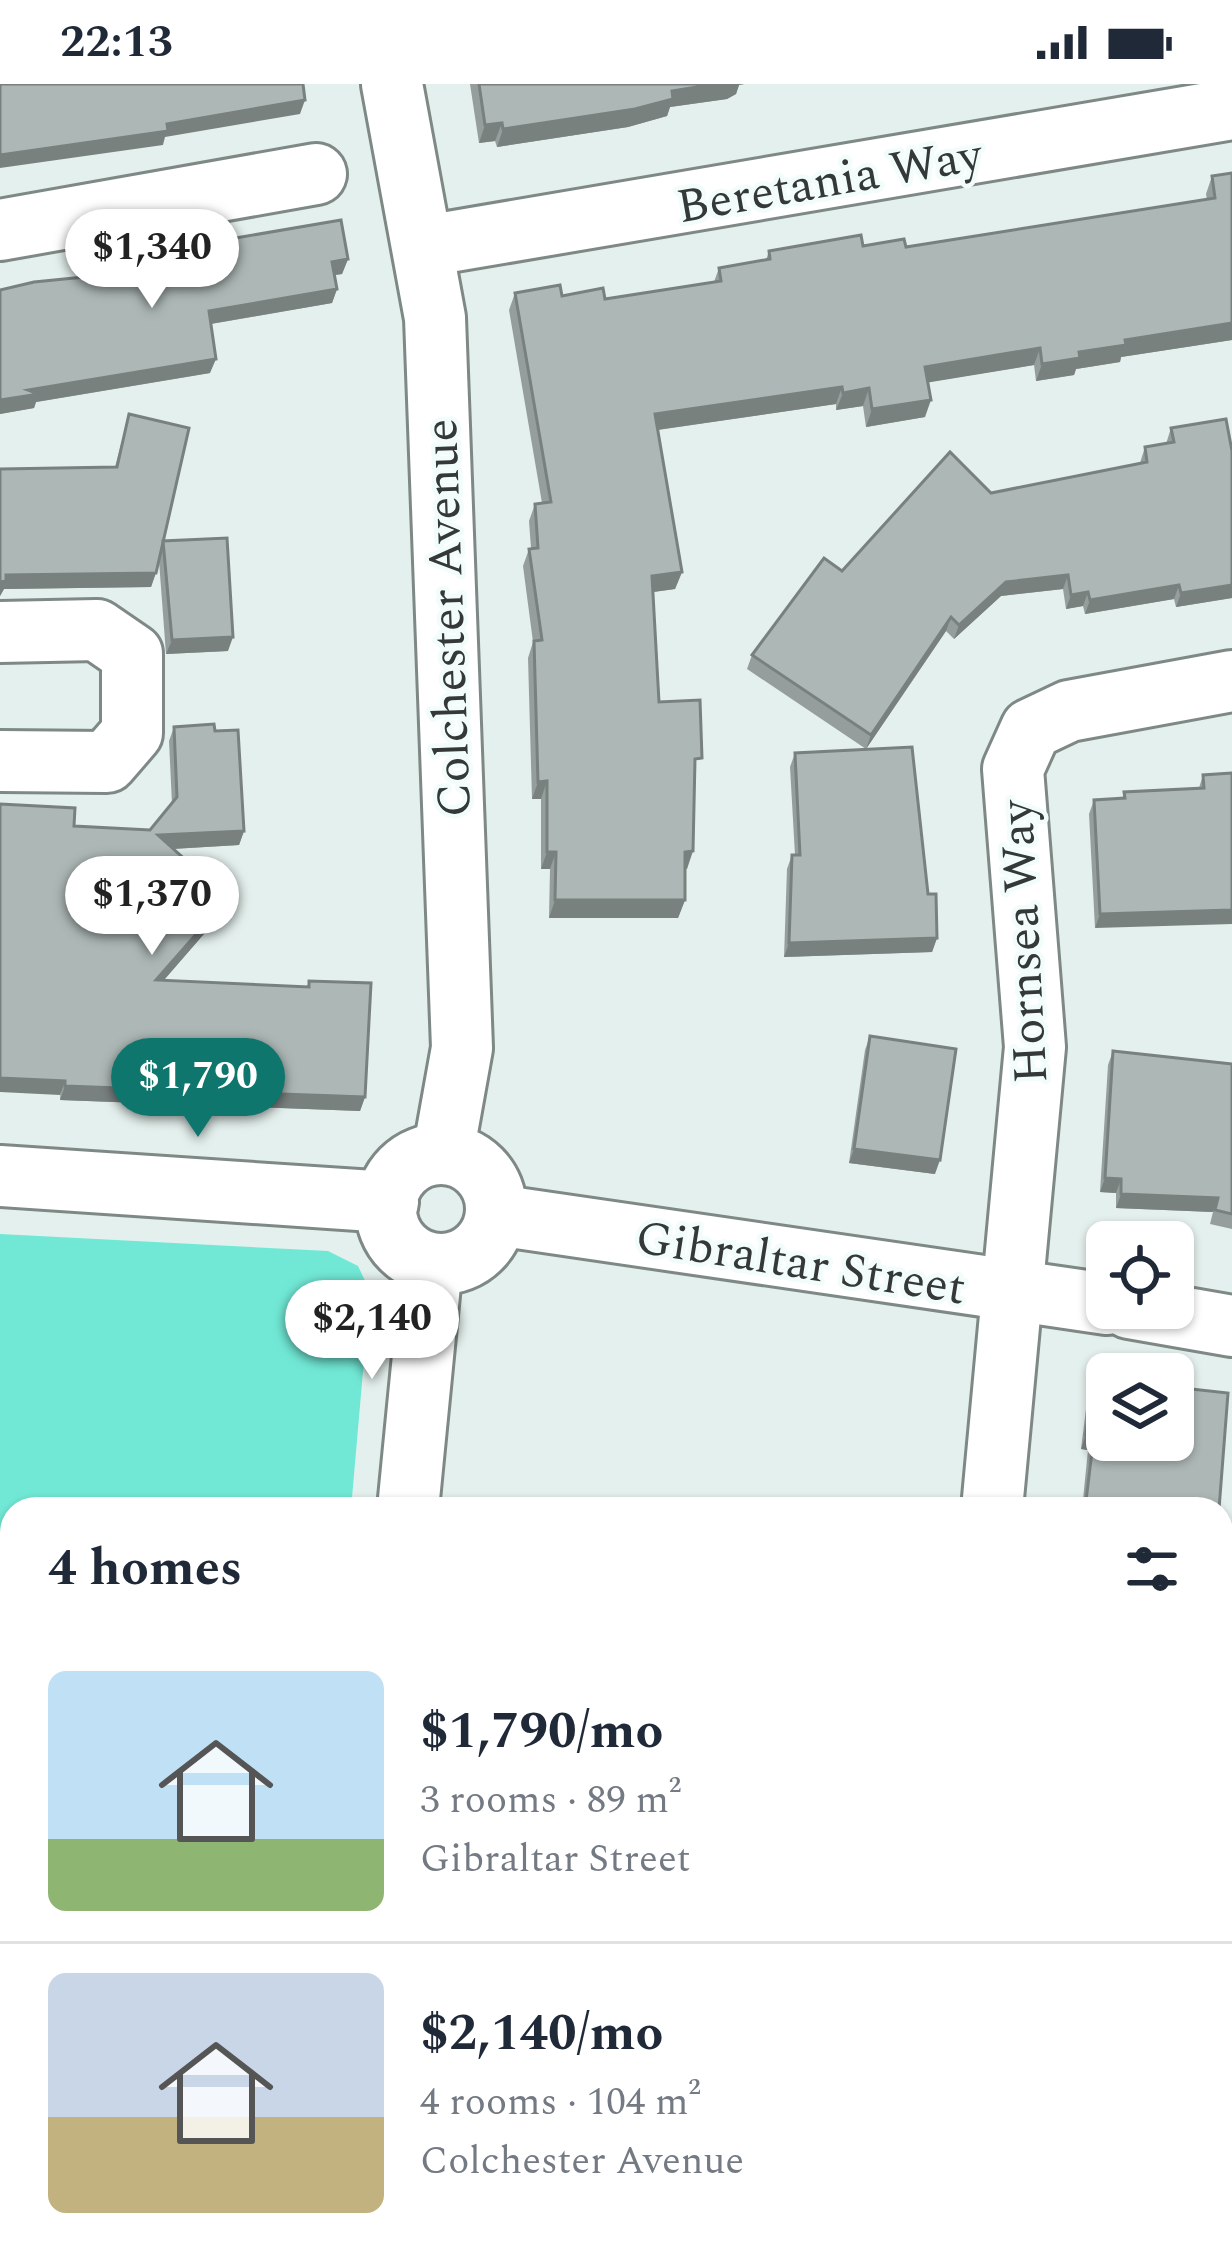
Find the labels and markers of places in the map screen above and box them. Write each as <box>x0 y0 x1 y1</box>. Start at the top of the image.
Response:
pin: $1,340 <box>54 209 250 311</box>
pin: $1,370 <box>54 856 250 958</box>
pin: $1,790 <box>100 1038 296 1140</box>
pin: $2,140 <box>274 1280 470 1382</box>

